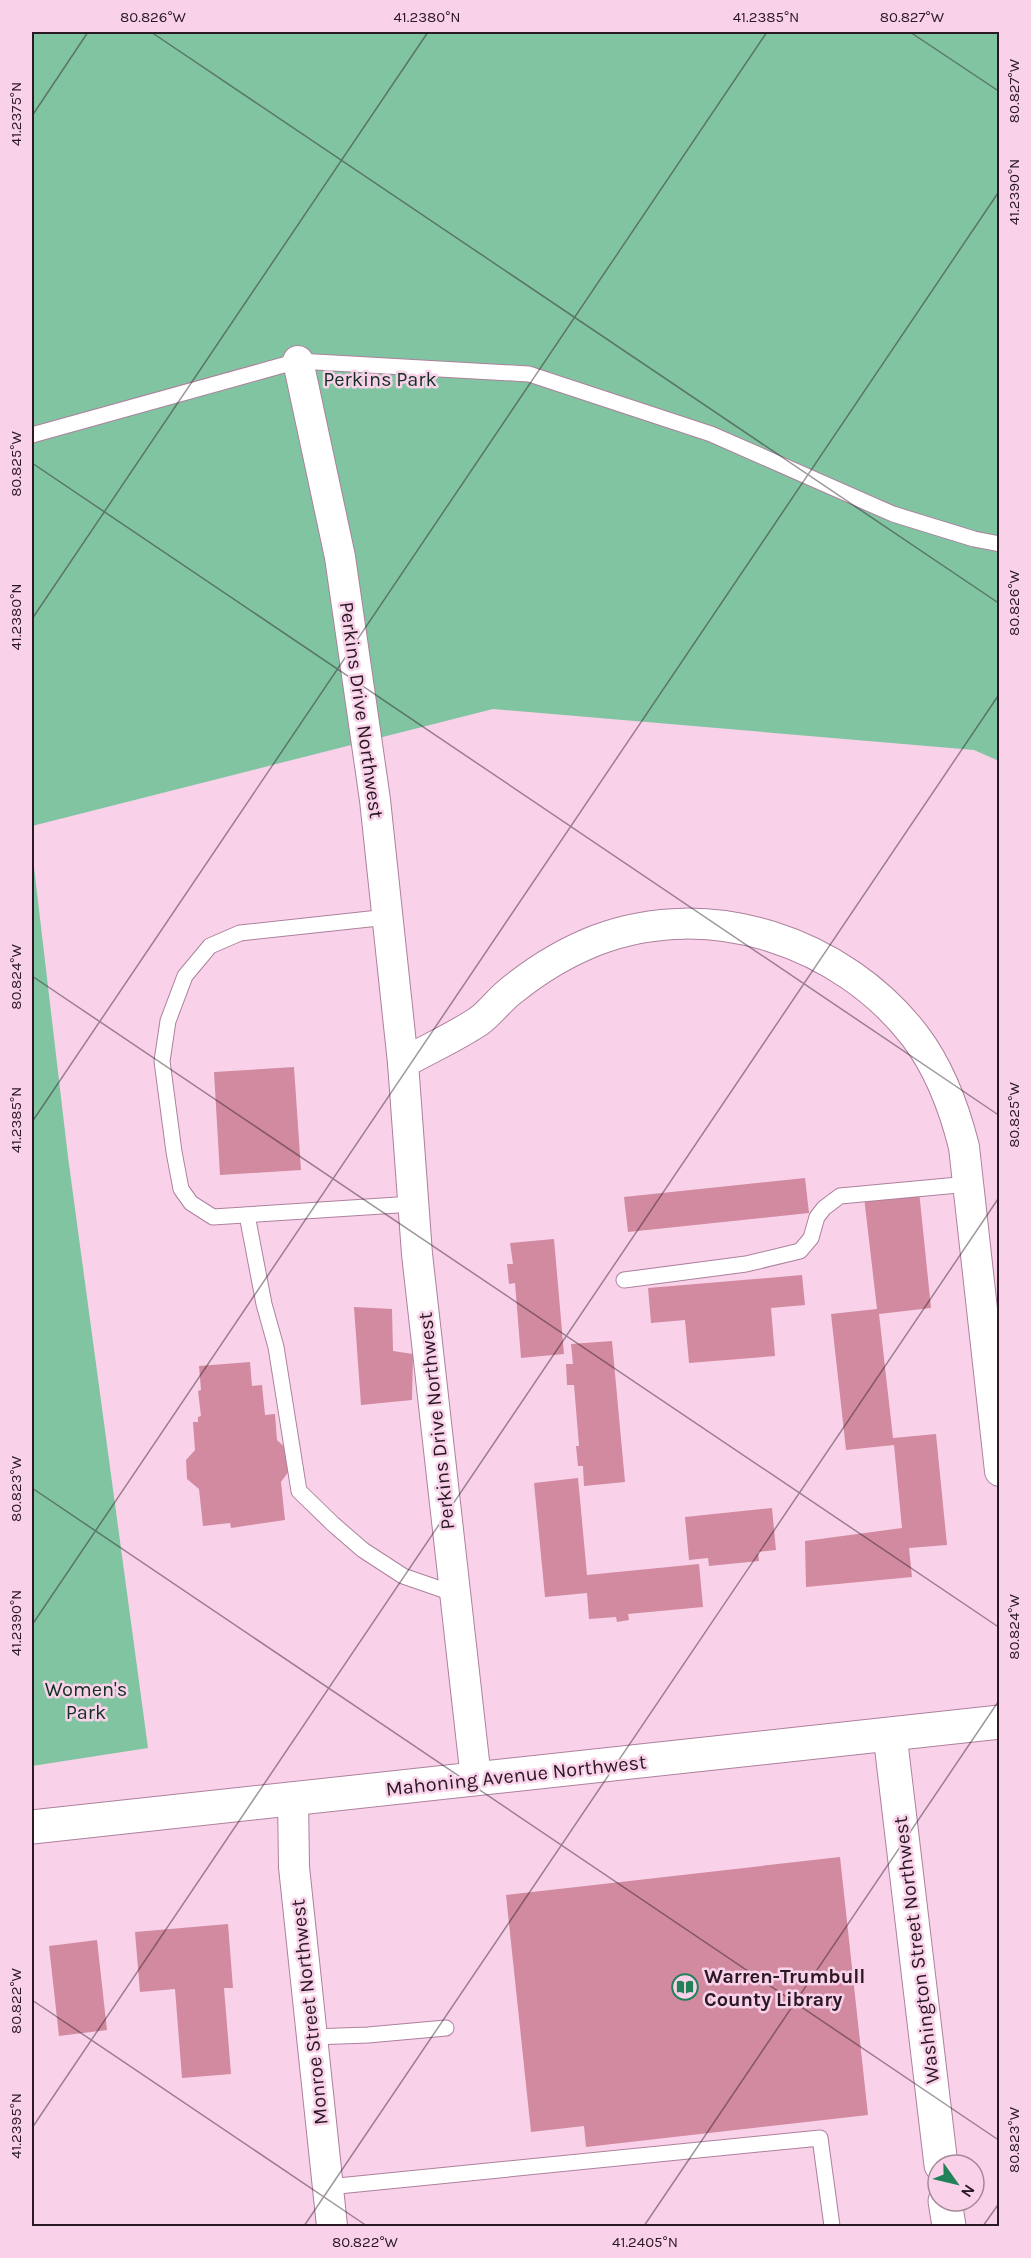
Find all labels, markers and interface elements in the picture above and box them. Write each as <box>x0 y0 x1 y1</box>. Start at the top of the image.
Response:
text: 80.826°W <box>120 8 186 26</box>
text: 41.2380°N <box>393 8 461 26</box>
text: 41.2385°N <box>733 8 799 26</box>
text: 80.827°W <box>880 8 945 26</box>
text: 80.827°W <box>1005 58 1023 123</box>
text: 41.2375°N <box>7 82 25 146</box>
text: 41.2390°N <box>1005 159 1023 225</box>
park label: Perkins Park <box>323 368 437 391</box>
text: 80.825°W <box>7 431 25 497</box>
text: 80.826°W <box>1005 570 1023 636</box>
text: 41.2380°N <box>7 583 25 651</box>
street label: Perkins Drive Northwest <box>335 600 388 820</box>
text: 80.824°W <box>7 944 25 1010</box>
text: 80.825°W <box>1005 1082 1023 1148</box>
text: 41.2385°N <box>7 1087 25 1153</box>
street label: Perkins Drive Northwest <box>414 1310 459 1531</box>
text: 80.823°W <box>7 1455 25 1522</box>
text: 41.2390°N <box>7 1590 25 1656</box>
text: 80.824°W <box>1005 1594 1023 1660</box>
park label: Women's Park <box>45 1678 127 1724</box>
street label: Mahoning Avenue Northwest <box>385 1750 648 1801</box>
street label: Washington Street Northwest <box>889 1814 944 2085</box>
street label: Monroe Street Northwest <box>286 1897 333 2126</box>
place label: Warren-Trumbull County Library <box>704 1965 865 2011</box>
text: 80.822°W <box>7 1967 25 2034</box>
library icon: Warren-Trumbull County Library <box>670 1972 700 2002</box>
text: 41.2395°N <box>7 2093 25 2159</box>
text: 80.823°W <box>1005 2106 1023 2173</box>
north arrow <box>926 2153 986 2213</box>
text: N <box>957 2181 979 2201</box>
text: 80.822°W <box>332 2233 399 2251</box>
text: 41.2405°N <box>612 2233 678 2251</box>

